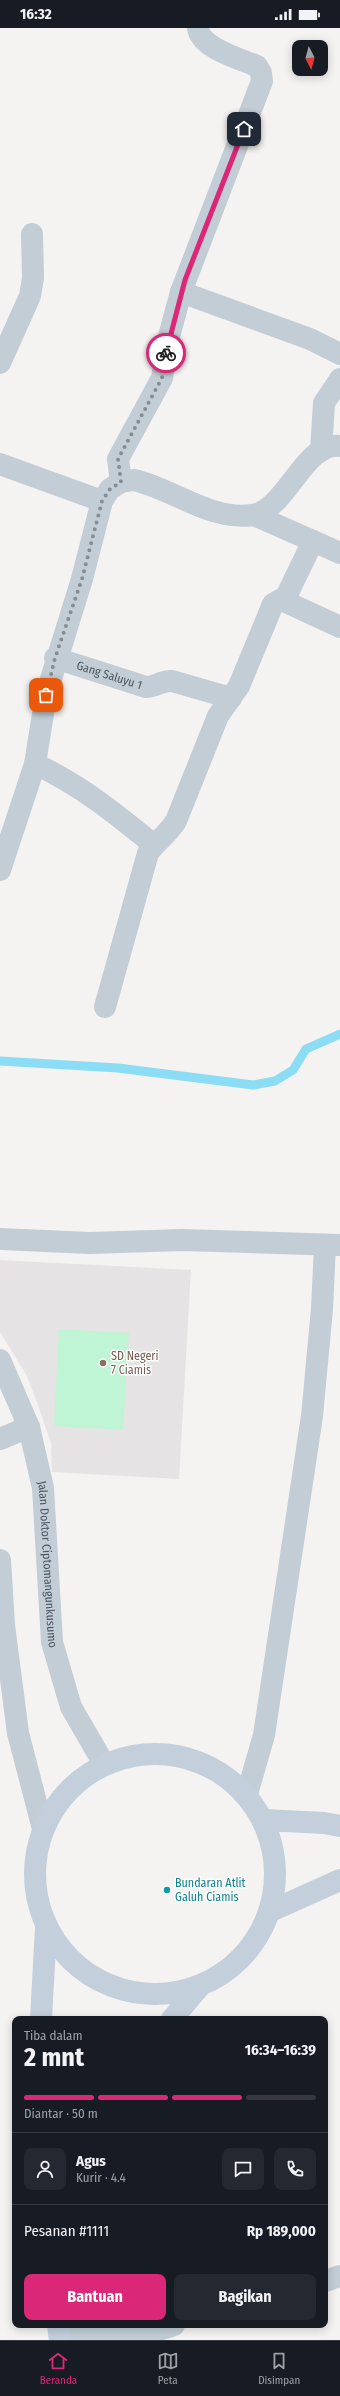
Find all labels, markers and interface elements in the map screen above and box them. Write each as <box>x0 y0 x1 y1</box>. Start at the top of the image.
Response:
text: 16:32 <box>20 5 52 23</box>
north arrow <box>292 40 328 76</box>
map controls <box>292 40 328 76</box>
pin <box>227 112 261 146</box>
icon: home <box>233 118 255 140</box>
courier <box>146 333 186 373</box>
icon: bike <box>155 342 177 364</box>
street label: Gang Saluyu 1 <box>75 658 144 692</box>
pin <box>29 678 63 712</box>
icon: bag <box>35 684 57 706</box>
place label: SD Negeri 7 Ciamis <box>111 1349 159 1377</box>
marker: SD Negeri 7 Ciamis <box>98 1358 108 1368</box>
street label: Jalan Doktor Ciptomangunkusumo <box>35 1479 60 1649</box>
place label: Bundaran Atlit Galuh Ciamis <box>175 1876 246 1904</box>
marker: Bundaran Atlit Galuh Ciamis <box>162 1885 172 1895</box>
text: Tiba dalam <box>24 2028 82 2043</box>
text: 16:34–16:39 <box>245 2041 316 2059</box>
text: 2 mnt <box>24 2042 84 2073</box>
text: Diantar · 50 m <box>24 2106 98 2121</box>
button: person <box>24 2148 66 2190</box>
button: chat <box>222 2148 264 2190</box>
button: phone <box>274 2148 316 2190</box>
text: Agus <box>76 2152 106 2170</box>
text: Kurir · 4.4 <box>76 2170 126 2185</box>
text: Pesanan #1111 <box>24 2222 109 2240</box>
text: Rp 189,000 <box>247 2222 316 2240</box>
button: Bantuan <box>24 2274 166 2320</box>
button: Bagikan <box>174 2274 316 2320</box>
tab: Beranda <box>40 2350 77 2387</box>
tab: Peta <box>157 2350 179 2387</box>
tab: Disimpan <box>258 2350 300 2387</box>

